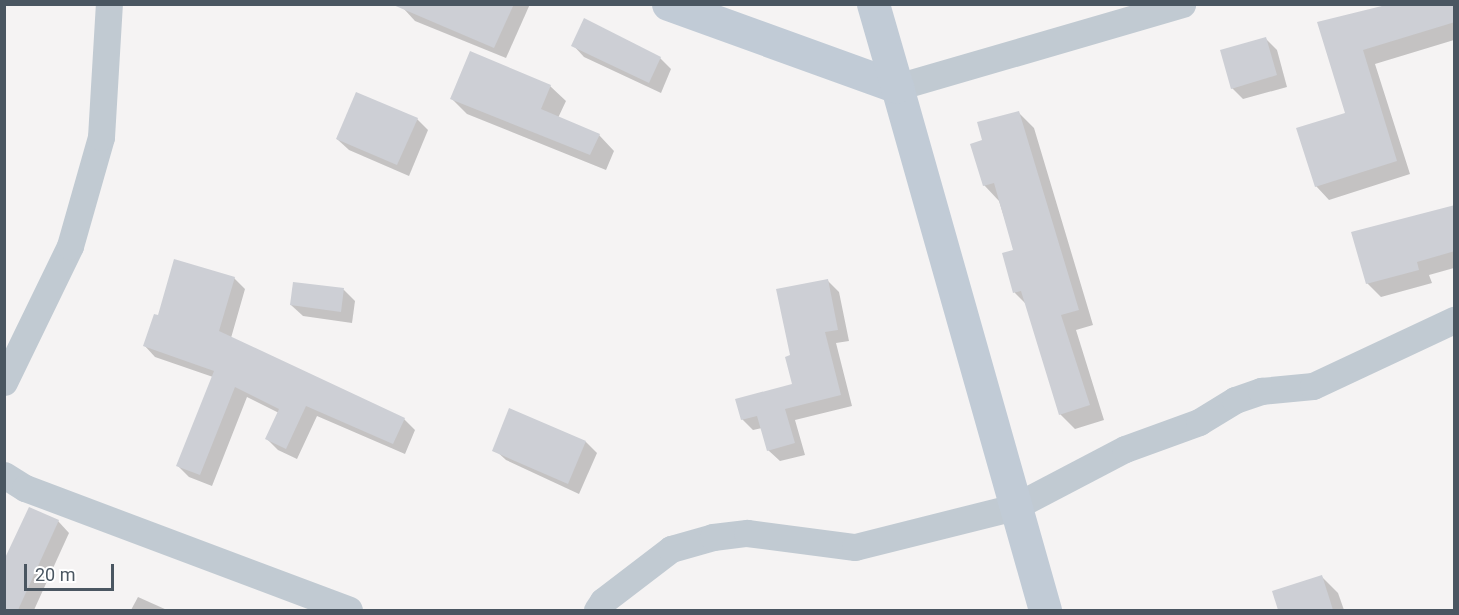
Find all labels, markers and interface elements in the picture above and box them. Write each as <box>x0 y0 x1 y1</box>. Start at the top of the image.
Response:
scale bar <box>27 552 117 590</box>
text: 20 m <box>35 564 75 585</box>

